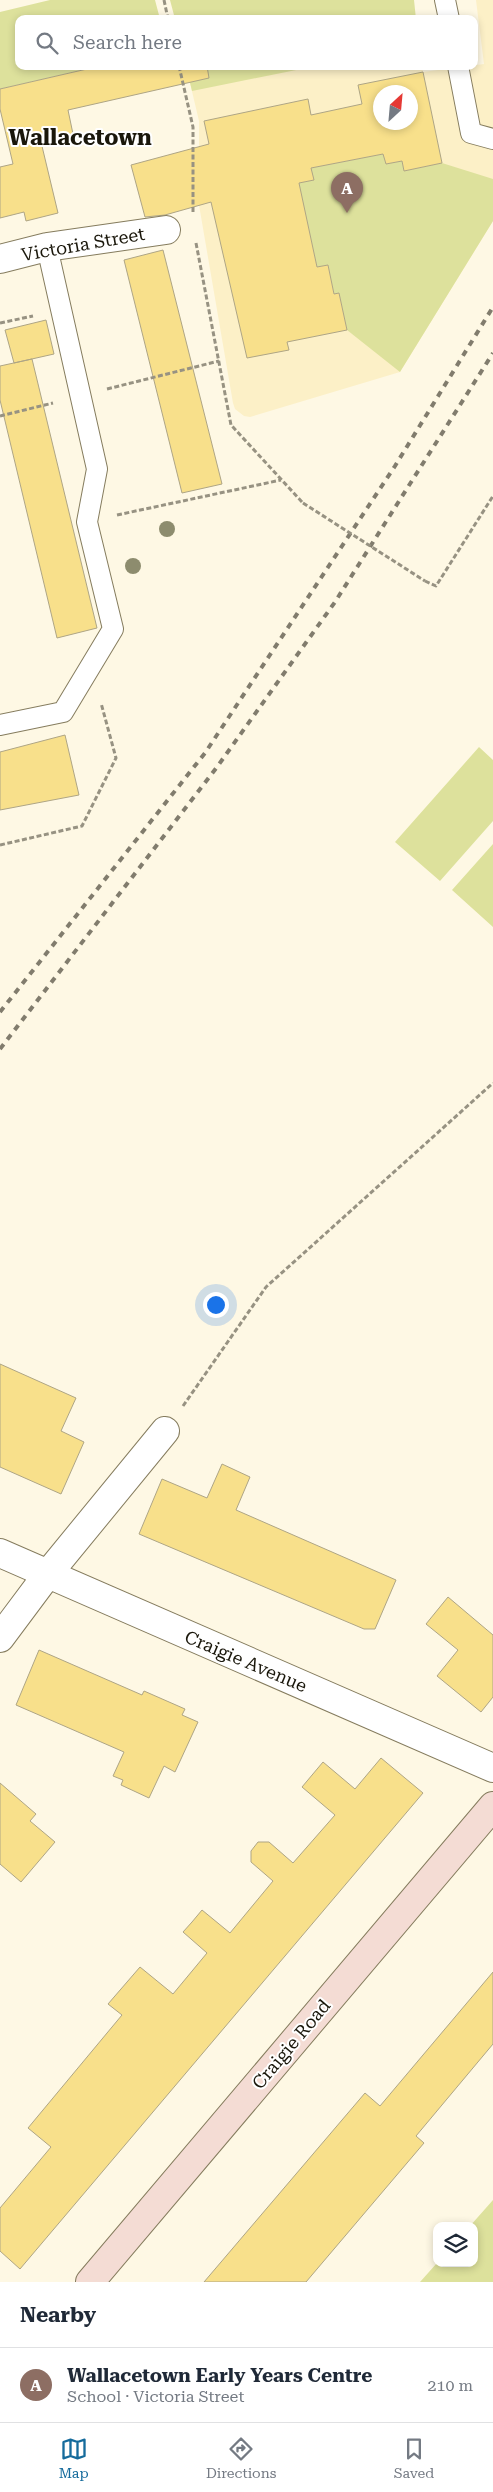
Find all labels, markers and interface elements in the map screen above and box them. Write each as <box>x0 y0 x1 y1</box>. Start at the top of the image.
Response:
search box <box>15 15 478 70</box>
icon: search <box>33 29 61 57</box>
text: Search here <box>73 31 182 54</box>
north arrow <box>373 85 418 130</box>
district label: Wallacetown <box>8 125 152 150</box>
pin: A <box>331 172 363 213</box>
street label: Victoria Street <box>20 223 147 265</box>
your location <box>203 1292 229 1318</box>
street label: Craigie Avenue <box>182 1626 310 1696</box>
street label: Craigie Road <box>247 1995 335 2093</box>
map controls <box>433 2222 478 2267</box>
button: layers <box>433 2222 478 2267</box>
text: Nearby <box>20 2303 96 2327</box>
text: Wallacetown Early Years Centre <box>67 2364 372 2387</box>
text: A <box>30 2376 42 2395</box>
text: 210 m <box>427 2376 473 2395</box>
text: School · Victoria Street <box>67 2387 244 2406</box>
tab: Map <box>59 2435 89 2481</box>
tab: Directions <box>206 2435 276 2481</box>
tab: Saved <box>394 2435 434 2481</box>

